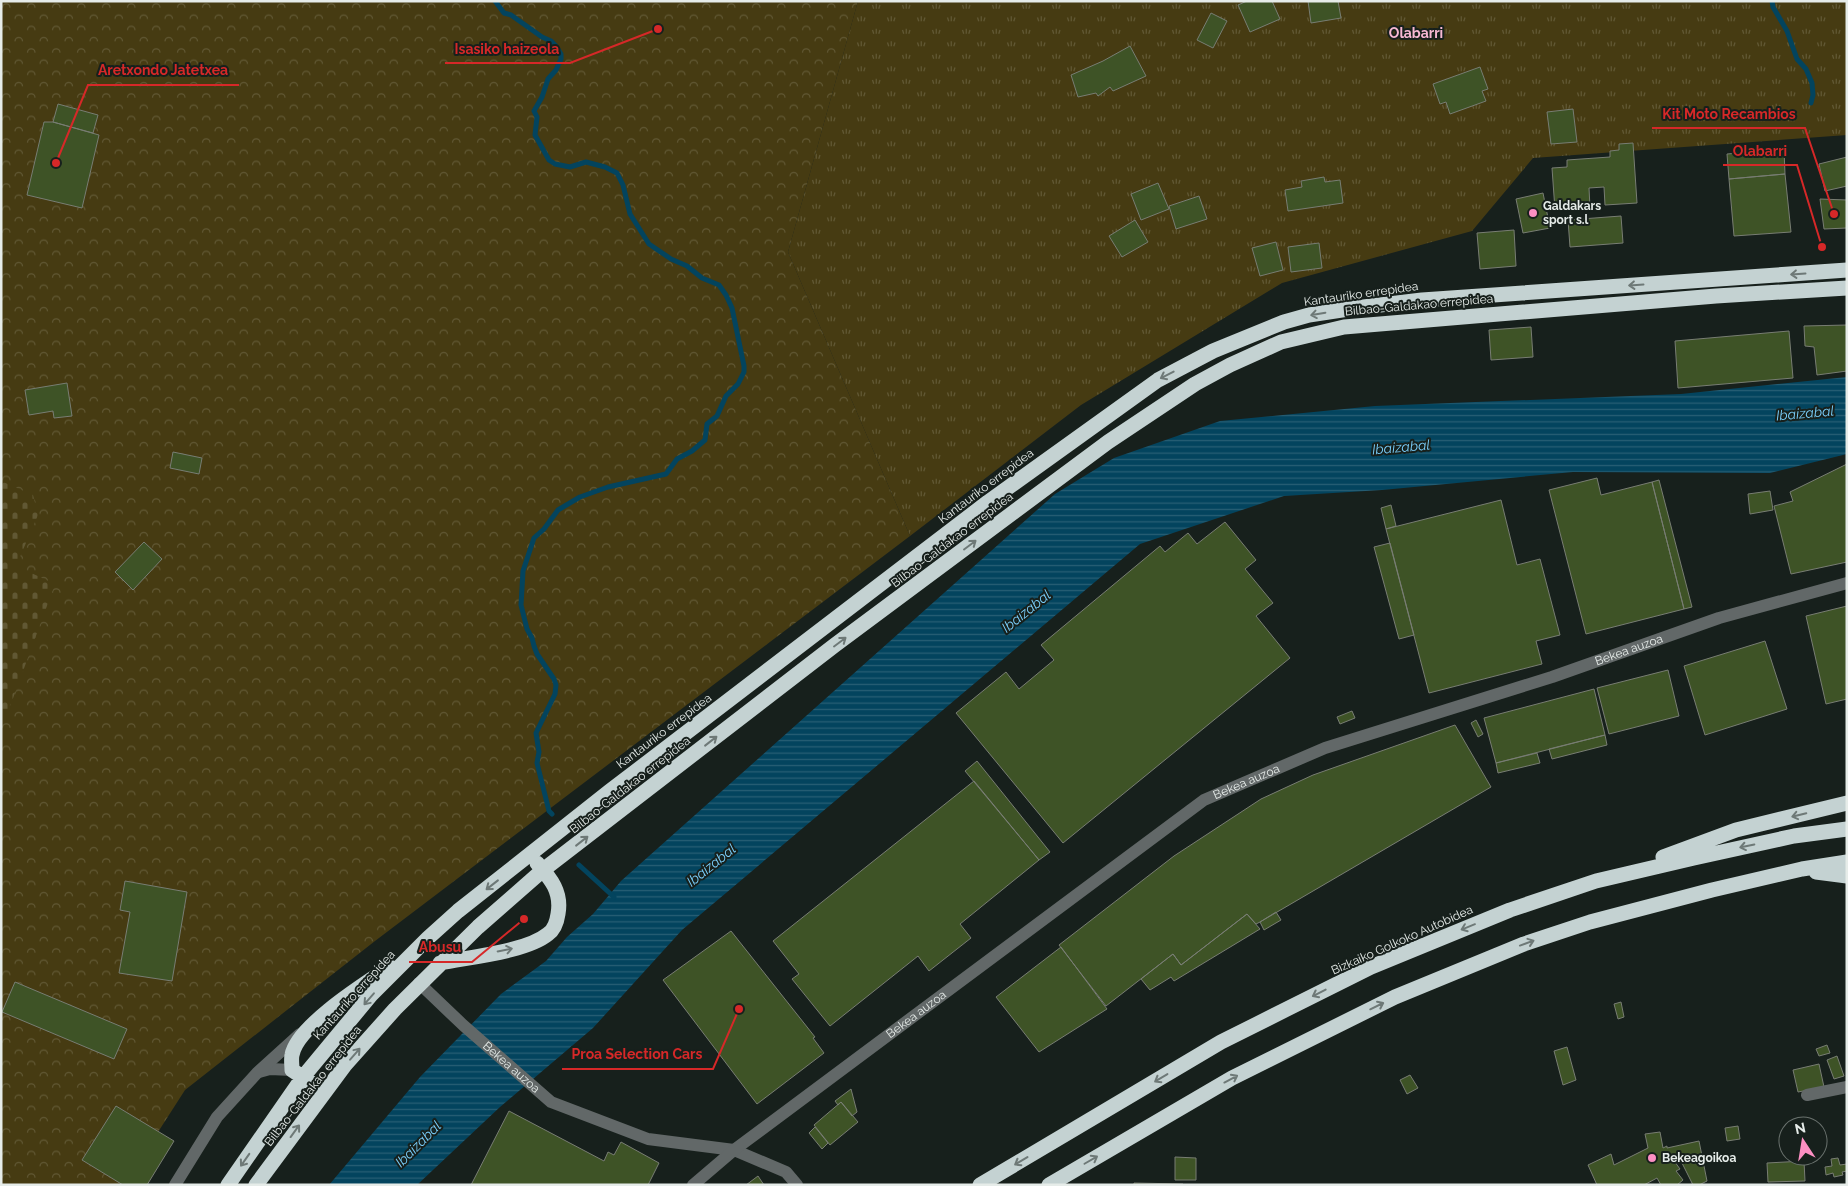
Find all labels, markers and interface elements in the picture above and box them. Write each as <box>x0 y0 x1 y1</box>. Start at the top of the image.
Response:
district label: Olabarri <box>1389 25 1443 41</box>
callout: Isasiko haizeola <box>445 34 570 63</box>
text: Isasiko haizeola <box>455 41 559 57</box>
callout: Aretxondo Jatetxea <box>88 56 239 85</box>
text: Aretxondo Jatetxea <box>98 62 228 78</box>
callout: Kit Moto Recambios <box>1652 99 1805 128</box>
text: Kit Moto Recambios <box>1662 106 1796 122</box>
callout: Olabarri <box>1723 136 1797 165</box>
text: Olabarri <box>1733 143 1787 159</box>
place label: Galdakars sport s.l <box>1543 199 1601 227</box>
marker: Galdakars sport s.l <box>1527 207 1539 219</box>
one-way arrow <box>1790 269 1806 278</box>
street label: Kantauriko errepidea <box>1303 279 1419 309</box>
one-way arrow <box>1628 280 1644 290</box>
street label: Bilbao-Galdakao errepidea <box>1344 292 1494 318</box>
one-way arrow <box>1310 309 1326 319</box>
one-way arrow <box>1160 370 1175 380</box>
water label: Ibaizabal <box>1775 402 1835 424</box>
water label: Ibaizabal <box>1371 436 1431 458</box>
street label: Kantauriko errepidea <box>936 446 1036 526</box>
street label: Bilbao-Galdakao errepidea <box>888 490 1016 590</box>
one-way arrow <box>963 540 977 550</box>
water label: Ibaizabal <box>998 586 1054 636</box>
street label: Bekea auzoa <box>1593 631 1665 668</box>
one-way arrow <box>833 637 847 647</box>
street label: Kantauriko errepidea <box>614 691 714 771</box>
street label: Bilbao-Galdakao errepidea <box>567 734 693 836</box>
one-way arrow <box>704 736 717 747</box>
street label: Bekea auzoa <box>1211 761 1282 802</box>
one-way arrow <box>1792 810 1808 820</box>
one-way arrow <box>575 835 588 846</box>
water label: Ibaizabal <box>683 840 739 890</box>
one-way arrow <box>1739 842 1755 851</box>
one-way arrow <box>485 880 499 890</box>
street label: Bizkaiko Golkoko Autobidea <box>1329 902 1475 978</box>
one-way arrow <box>1461 923 1476 933</box>
callout: Abusu <box>409 933 472 962</box>
one-way arrow <box>1518 938 1534 947</box>
text: Abusu <box>419 939 462 955</box>
one-way arrow <box>497 945 513 955</box>
street label: Kantauriko errepidea <box>310 947 398 1043</box>
street label: Bekea auzoa <box>884 988 949 1041</box>
one-way arrow <box>1312 988 1327 998</box>
one-way arrow <box>363 992 374 1005</box>
one-way arrow <box>1369 1001 1384 1010</box>
street label: Bilbao-Galdakao errepidea <box>262 1023 364 1149</box>
street label: Bekea auzoa <box>480 1039 543 1096</box>
callout: Proa Selection Cars <box>562 1040 713 1069</box>
text: Proa Selection Cars <box>572 1046 702 1062</box>
one-way arrow <box>349 1048 361 1061</box>
one-way arrow <box>1154 1074 1168 1084</box>
one-way arrow <box>1224 1074 1239 1084</box>
north arrow <box>1778 1116 1828 1166</box>
water label: Ibaizabal <box>392 1118 444 1170</box>
text: N <box>1793 1119 1807 1137</box>
one-way arrow <box>290 1125 301 1138</box>
place label: Bekeagoikoa <box>1662 1151 1736 1165</box>
marker: Bekeagoikoa <box>1646 1152 1658 1164</box>
one-way arrow <box>240 1153 250 1167</box>
one-way arrow <box>1083 1155 1097 1165</box>
one-way arrow <box>1014 1156 1028 1166</box>

